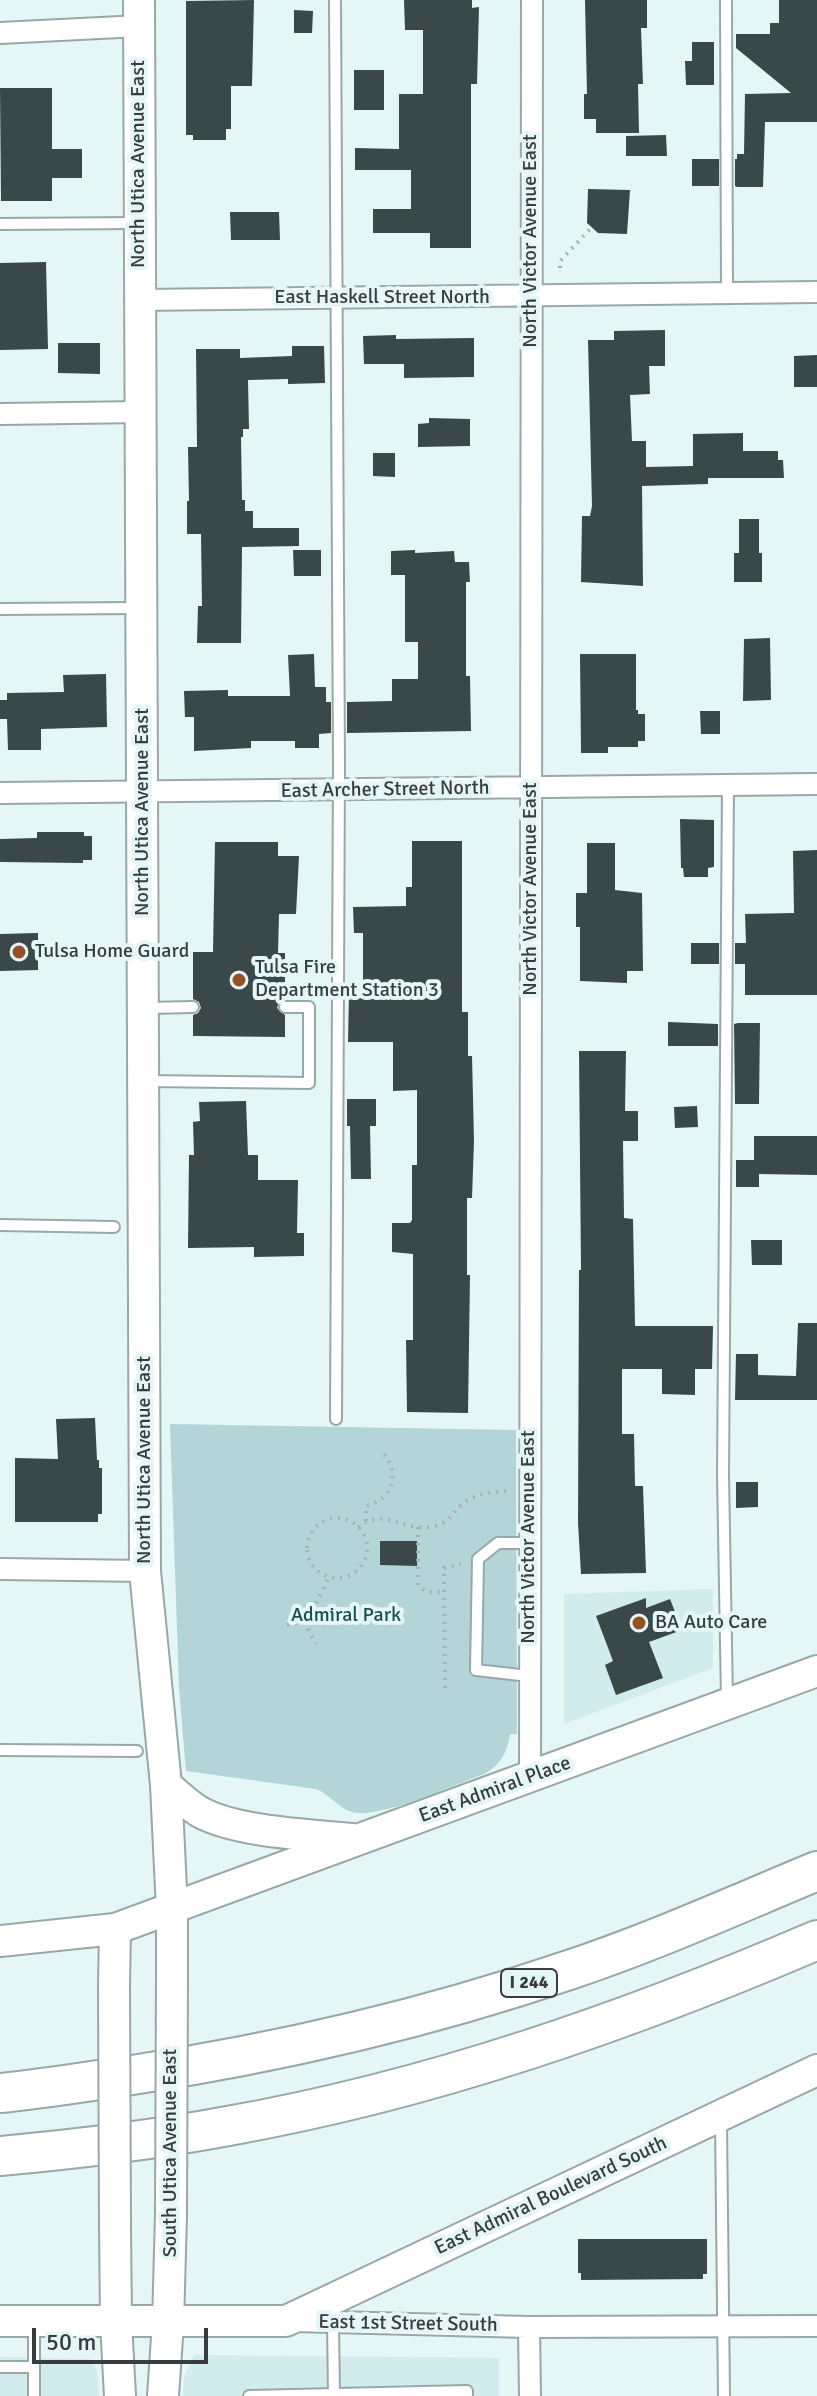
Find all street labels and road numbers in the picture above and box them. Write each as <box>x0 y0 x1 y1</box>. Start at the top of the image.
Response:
street label: North Utica Avenue East <box>127 60 151 268</box>
street label: North Victor Avenue East <box>519 134 543 348</box>
street label: East Haskell Street North <box>274 286 490 310</box>
street label: North Utica Avenue East <box>131 708 155 916</box>
street label: East Archer Street North <box>280 776 490 804</box>
street label: North Victor Avenue East <box>519 782 543 996</box>
street label: North Utica Avenue East <box>133 1356 157 1564</box>
street label: North Victor Avenue East <box>517 1430 541 1644</box>
street label: East Admiral Place <box>416 1751 574 1829</box>
road number: I 244 <box>501 1969 557 1997</box>
street label: South Utica Avenue East <box>159 2049 183 2257</box>
street label: East Admiral Boulevard South <box>431 2132 671 2260</box>
street label: East 1st Street South <box>318 2310 498 2338</box>

